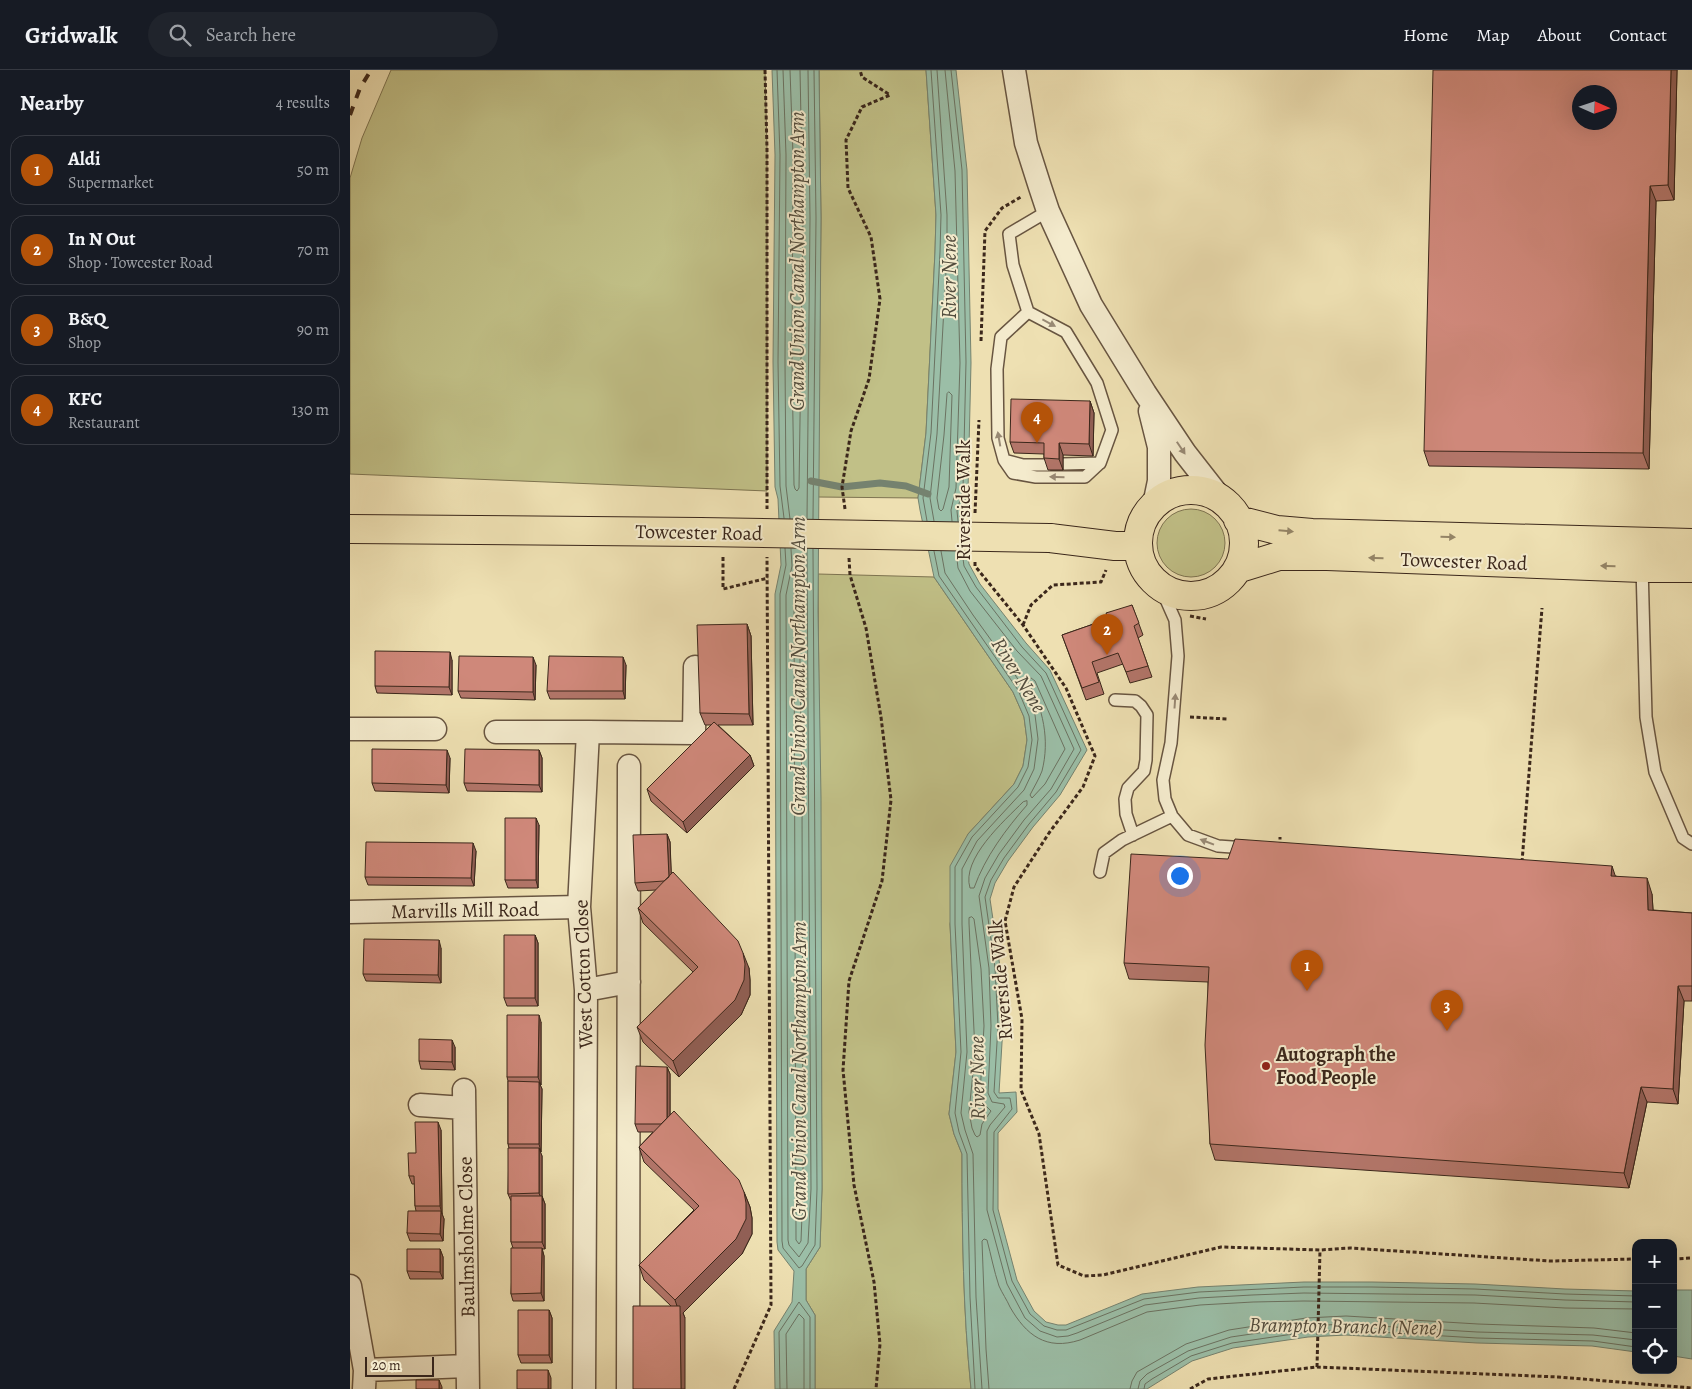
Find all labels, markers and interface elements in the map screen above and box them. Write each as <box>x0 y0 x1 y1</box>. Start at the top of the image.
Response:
search box <box>148 12 498 57</box>
text: Gridwalk <box>25 19 118 51</box>
icon: search <box>166 21 194 49</box>
text: Search here <box>206 22 296 48</box>
text: Home <box>1403 23 1448 47</box>
text: Map <box>1476 23 1509 47</box>
text: About <box>1537 23 1581 47</box>
text: Contact <box>1609 23 1667 47</box>
north arrow <box>1572 85 1617 130</box>
text: Nearby <box>20 89 83 117</box>
text: 4 results <box>276 92 330 114</box>
water label: Grand Union Canal Northampton Arm <box>783 111 811 411</box>
text: Aldi <box>68 146 101 172</box>
text: 1 <box>34 159 40 181</box>
text: 50 m <box>297 159 329 181</box>
text: Supermarket <box>68 172 154 194</box>
text: In N Out <box>68 226 135 252</box>
water label: River Nene <box>935 235 963 319</box>
text: 2 <box>33 239 41 261</box>
text: 70 m <box>297 239 329 261</box>
text: Shop · Towcester Road <box>68 252 213 274</box>
text: B&Q <box>68 306 106 332</box>
text: 3 <box>34 319 40 341</box>
text: 90 m <box>297 319 329 341</box>
one-way arrow <box>1042 319 1056 327</box>
text: Shop <box>68 332 101 354</box>
text: KFC <box>68 386 102 412</box>
text: 4 <box>33 399 41 421</box>
text: 130 m <box>292 399 329 421</box>
pin: 4 <box>1021 402 1053 443</box>
text: Restaurant <box>68 412 140 434</box>
one-way arrow <box>995 431 1003 447</box>
street label: Riverside Walk <box>950 439 977 561</box>
one-way arrow <box>1176 441 1186 455</box>
one-way arrow <box>1048 473 1064 481</box>
water label: Grand Union Canal Northampton Arm <box>784 516 812 816</box>
street label: Towcester Road <box>635 518 763 547</box>
one-way arrow <box>1278 527 1294 535</box>
one-way arrow <box>1440 533 1456 541</box>
street label: Towcester Road <box>1400 546 1528 577</box>
one-way arrow <box>1368 554 1384 562</box>
one-way arrow <box>1600 562 1616 570</box>
pin: 2 <box>1091 614 1123 655</box>
water label: River Nene <box>985 632 1053 718</box>
one-way arrow <box>1172 693 1180 709</box>
one-way arrow <box>1200 838 1215 845</box>
your location <box>1167 863 1193 889</box>
street label: Marvills Mill Road <box>391 896 540 925</box>
street label: West Cotton Close <box>567 899 600 1050</box>
street label: Riverside Walk <box>982 918 1019 1042</box>
water label: Grand Union Canal Northampton Arm <box>785 921 813 1221</box>
pin: 1 <box>1291 950 1323 991</box>
pin: 3 <box>1431 990 1463 1031</box>
water label: River Nene <box>962 1035 992 1120</box>
place label: Autograph the Food People <box>1275 1041 1396 1091</box>
marker: Autograph the Food People <box>1260 1060 1272 1072</box>
street label: Baulmsholme Close <box>452 1156 481 1318</box>
map controls <box>1632 1239 1677 1374</box>
button: + <box>1632 1239 1677 1284</box>
button: − <box>1632 1284 1677 1329</box>
water label: Brampton Branch (Nene) <box>1249 1310 1443 1342</box>
button: locate <box>1632 1329 1677 1374</box>
scale bar <box>365 1354 434 1377</box>
text: 20 m <box>372 1356 401 1375</box>

